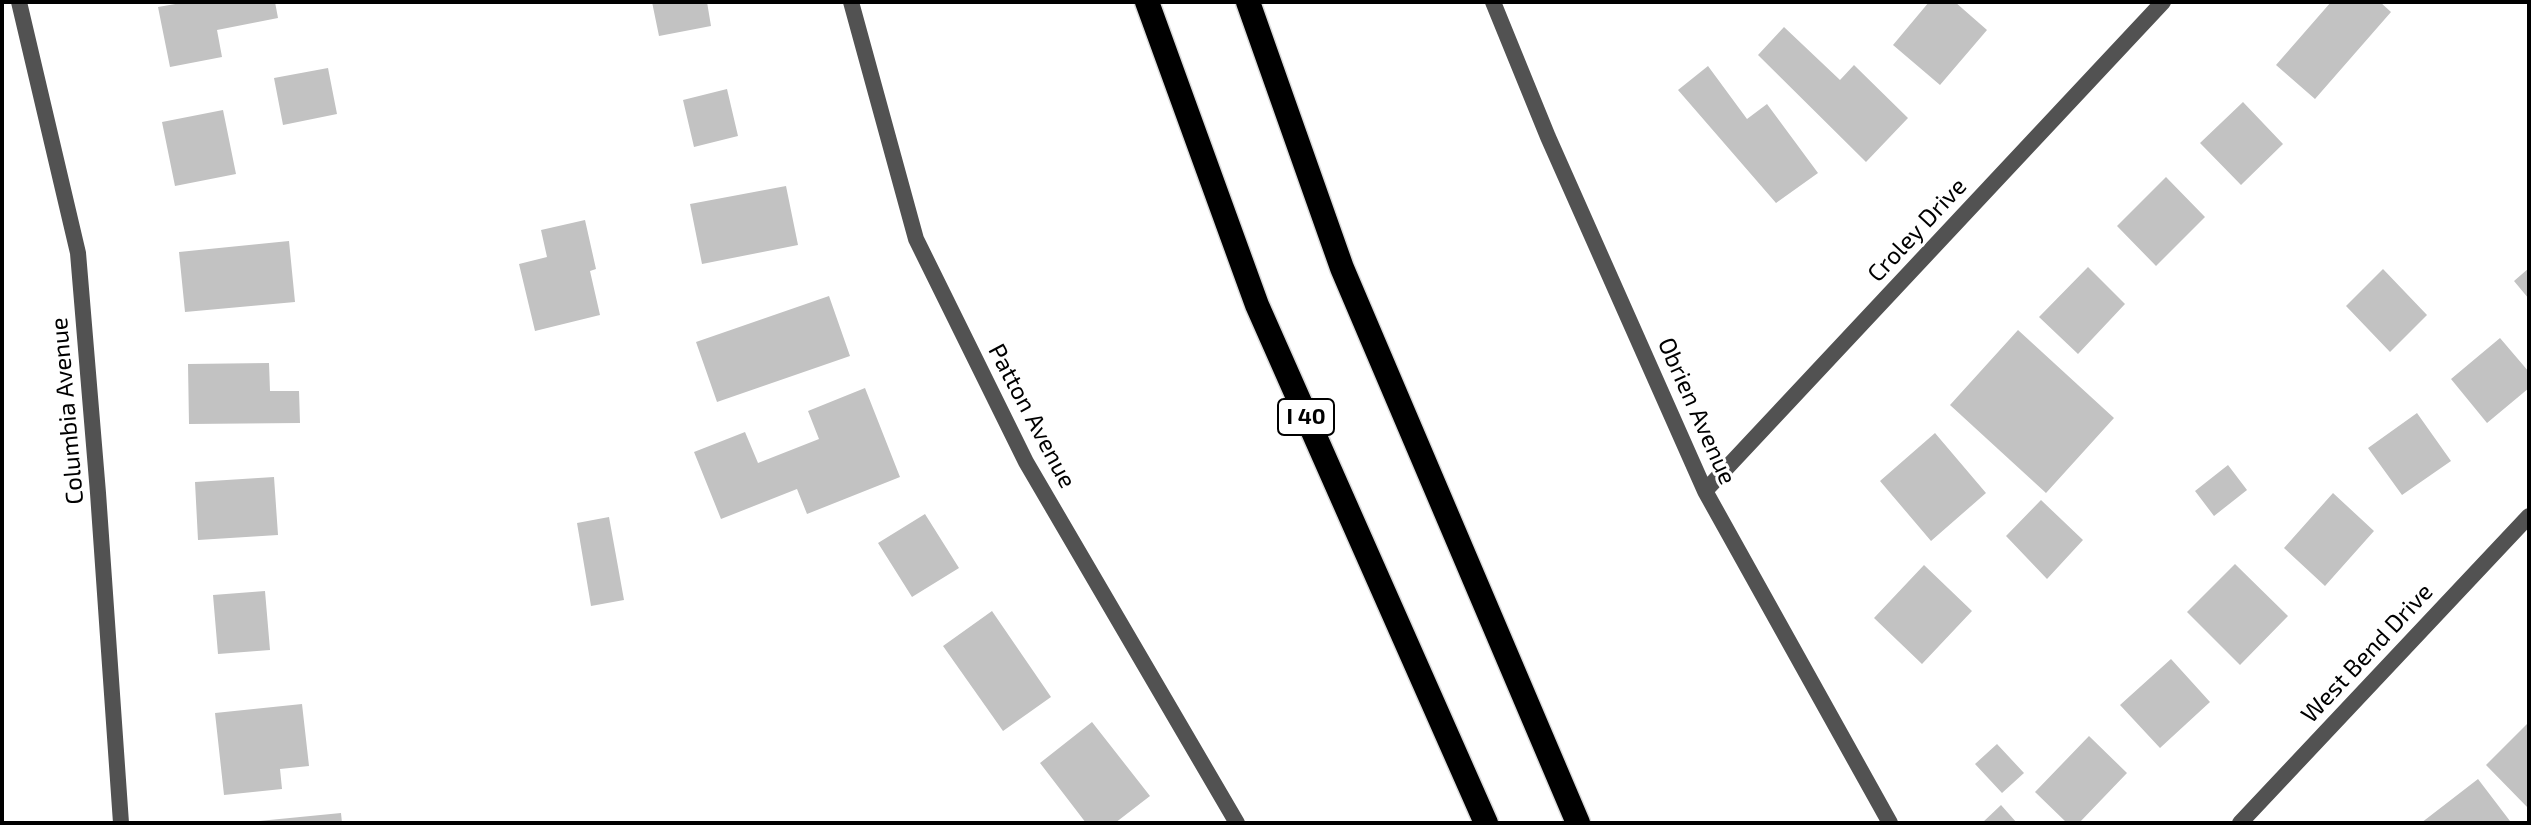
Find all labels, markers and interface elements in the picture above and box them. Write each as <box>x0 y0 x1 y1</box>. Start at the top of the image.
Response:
street label: Croley Drive <box>1862 172 1972 288</box>
street label: Columbia Avenue <box>44 316 90 506</box>
street label: Obrien Avenue <box>1652 333 1742 489</box>
street label: Patton Avenue <box>982 339 1082 493</box>
road number: I 40 <box>1278 399 1334 435</box>
street label: West Bend Drive <box>2295 577 2439 729</box>

